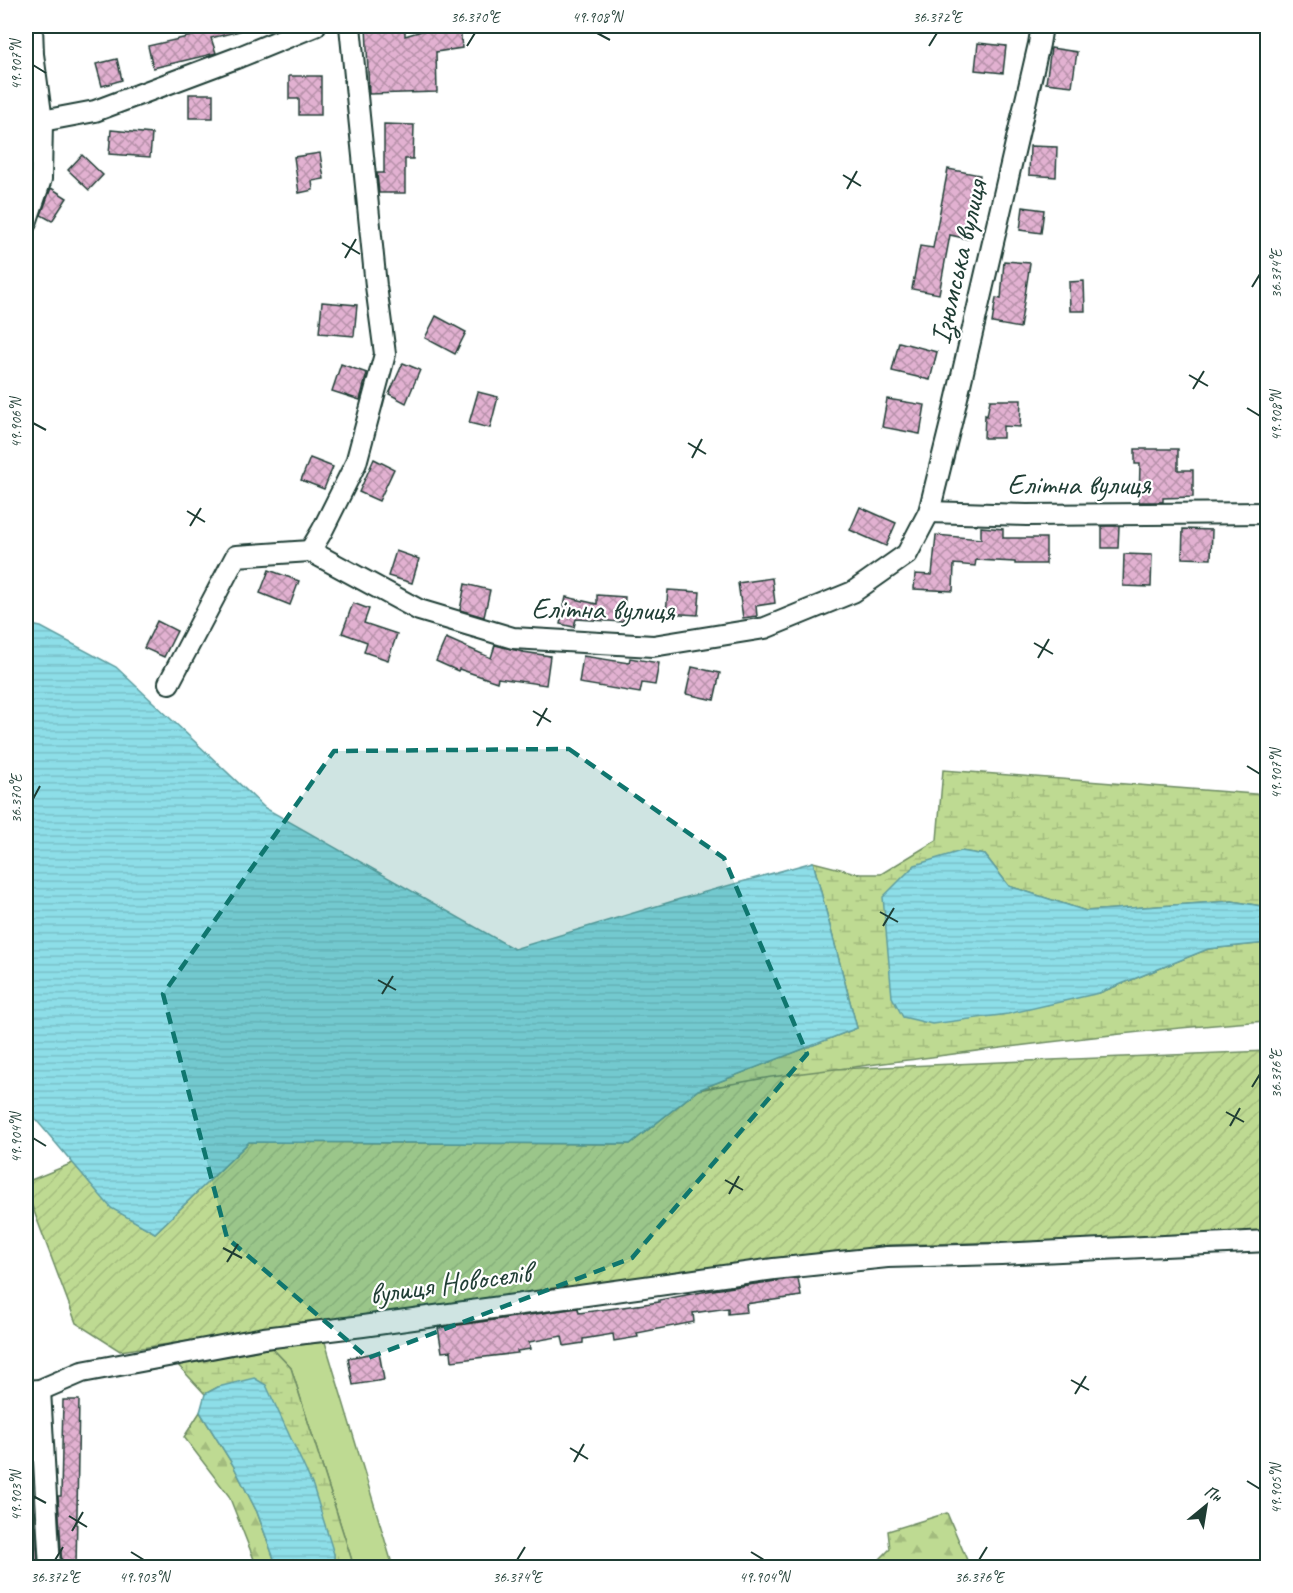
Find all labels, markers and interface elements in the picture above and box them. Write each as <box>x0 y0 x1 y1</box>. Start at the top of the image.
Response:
text: 36.370°E <box>451 8 502 27</box>
text: 49.908°N <box>572 8 625 27</box>
text: 36.372°E <box>913 8 964 27</box>
text: 49.907°N <box>7 37 26 90</box>
street label: Ізюмська вулиця <box>921 174 996 347</box>
text: 36.374°E <box>1267 247 1286 298</box>
text: 49.908°N <box>1267 388 1286 441</box>
text: 49.906°N <box>7 395 26 448</box>
street label: Елітна вулиця <box>1007 465 1152 503</box>
street label: Елітна вулиця <box>531 589 676 629</box>
text: 49.907°N <box>1267 746 1286 799</box>
text: 36.370°E <box>7 772 26 823</box>
text: 36.376°E <box>1267 1047 1286 1098</box>
text: 49.904°N <box>7 1110 26 1163</box>
street label: вулиця Новоселів <box>367 1252 540 1313</box>
text: 49.905°N <box>1267 1461 1286 1514</box>
text: 49.903°N <box>7 1468 26 1521</box>
north arrow <box>1176 1476 1236 1536</box>
text: Пн <box>1201 1481 1226 1507</box>
text: 36.372°E <box>31 1568 82 1587</box>
text: 49.903°N <box>119 1568 172 1587</box>
text: 36.374°E <box>493 1568 544 1587</box>
text: 49.904°N <box>739 1568 792 1587</box>
text: 36.376°E <box>955 1568 1006 1587</box>

